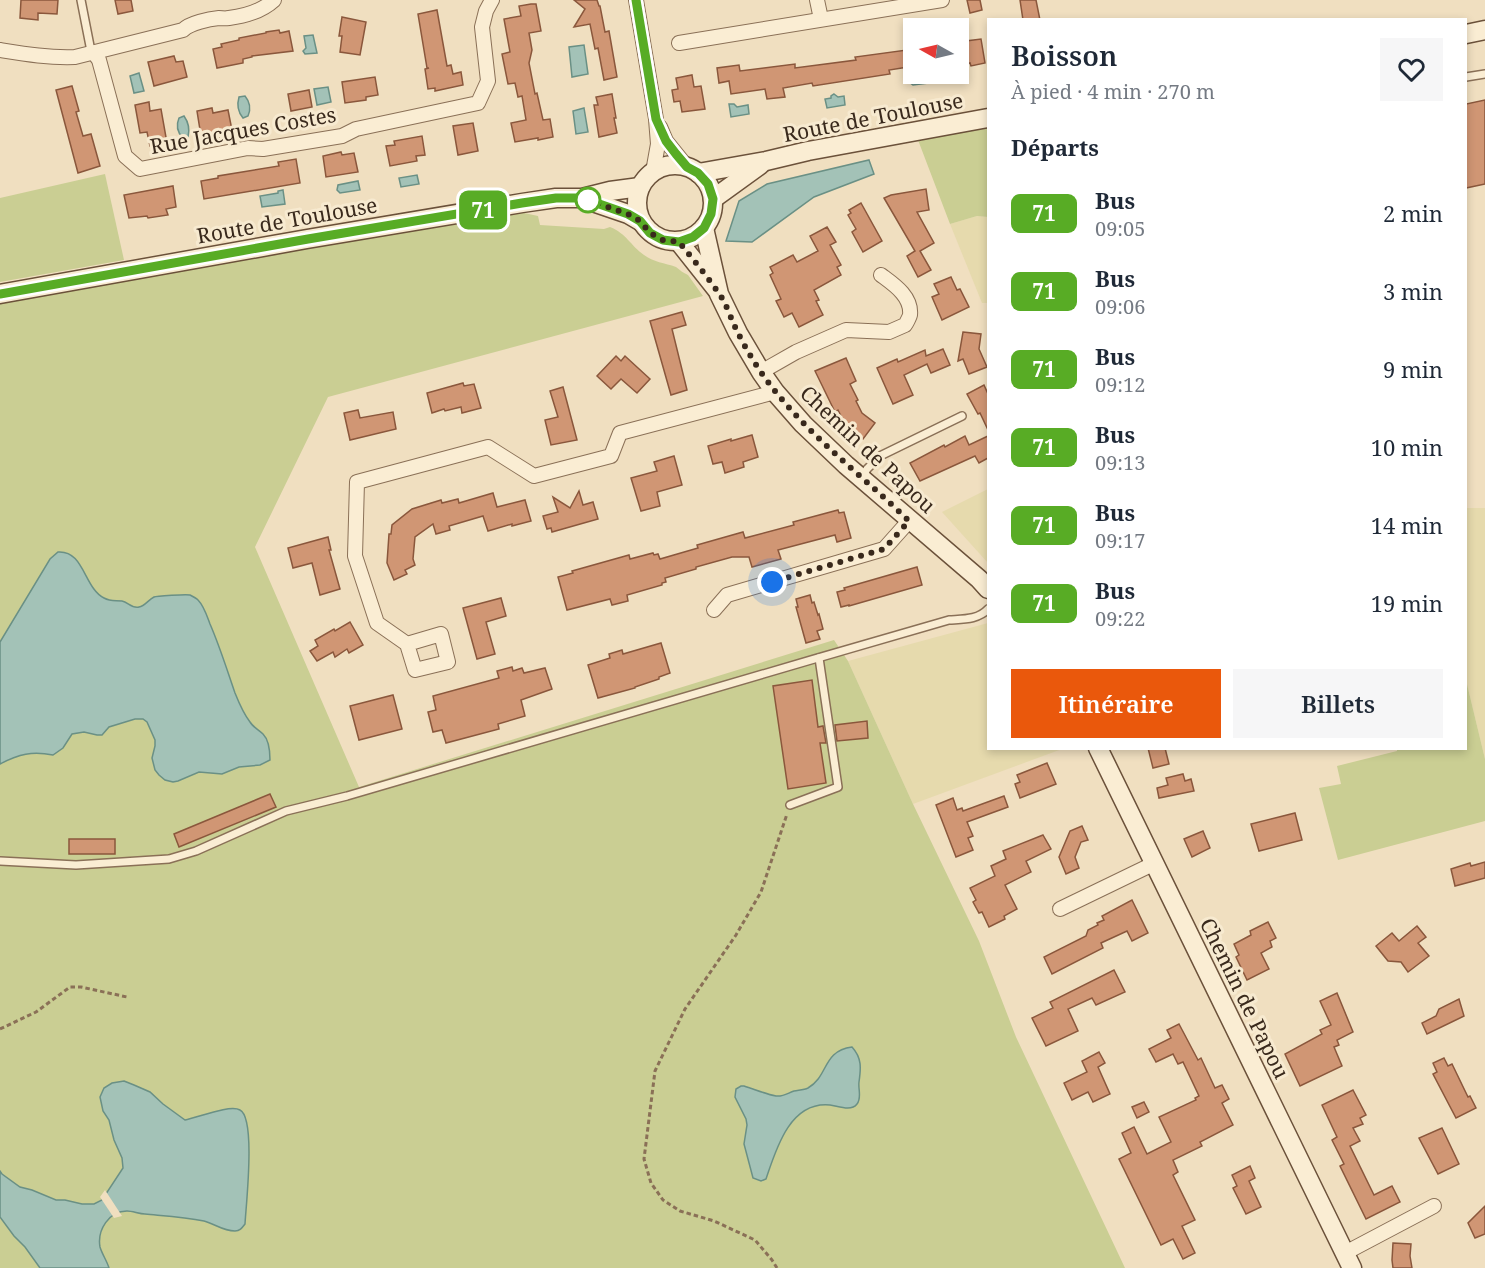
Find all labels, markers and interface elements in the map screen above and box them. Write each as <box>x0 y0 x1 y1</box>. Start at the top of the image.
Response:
north arrow <box>903 18 969 84</box>
map controls <box>903 18 969 84</box>
text: Boisson <box>1011 36 1117 74</box>
button: heart <box>1380 38 1443 101</box>
text: À pied · 4 min · 270 m <box>1011 78 1215 105</box>
street label: Route de Toulouse <box>781 86 965 148</box>
street label: Rue Jacques Costes <box>148 100 338 160</box>
text: Départs <box>1011 132 1099 162</box>
text: Bus <box>1095 185 1135 215</box>
unlabelled marker <box>575 187 601 213</box>
street label: Route de Toulouse <box>195 190 379 250</box>
line badge: 71 <box>456 190 510 230</box>
text: 71 <box>471 196 495 224</box>
text: 2 min <box>1383 198 1443 228</box>
text: 71 <box>1032 199 1056 227</box>
text: 09:05 <box>1095 215 1145 242</box>
text: Bus <box>1095 263 1135 293</box>
text: 3 min <box>1383 276 1443 306</box>
text: 71 <box>1032 277 1056 305</box>
text: 09:06 <box>1095 293 1145 320</box>
text: Bus <box>1095 341 1135 371</box>
text: 9 min <box>1383 354 1443 384</box>
text: 71 <box>1032 355 1056 383</box>
text: 09:12 <box>1095 371 1145 398</box>
street label: Chemin de Papou <box>794 379 942 519</box>
text: Bus <box>1095 419 1135 449</box>
text: 10 min <box>1371 432 1443 462</box>
text: 71 <box>1032 433 1056 461</box>
text: 09:13 <box>1095 449 1145 476</box>
text: Bus <box>1095 497 1135 527</box>
text: 14 min <box>1371 510 1443 540</box>
text: 71 <box>1032 511 1056 539</box>
text: 09:17 <box>1095 527 1145 554</box>
your location <box>757 567 787 597</box>
text: Bus <box>1095 575 1135 605</box>
text: 19 min <box>1371 588 1443 618</box>
text: 71 <box>1032 589 1056 617</box>
text: 09:22 <box>1095 605 1145 632</box>
button: Itinéraire <box>1011 669 1221 738</box>
button: Billets <box>1233 669 1443 738</box>
street label: Chemin de Papou <box>1194 913 1296 1083</box>

